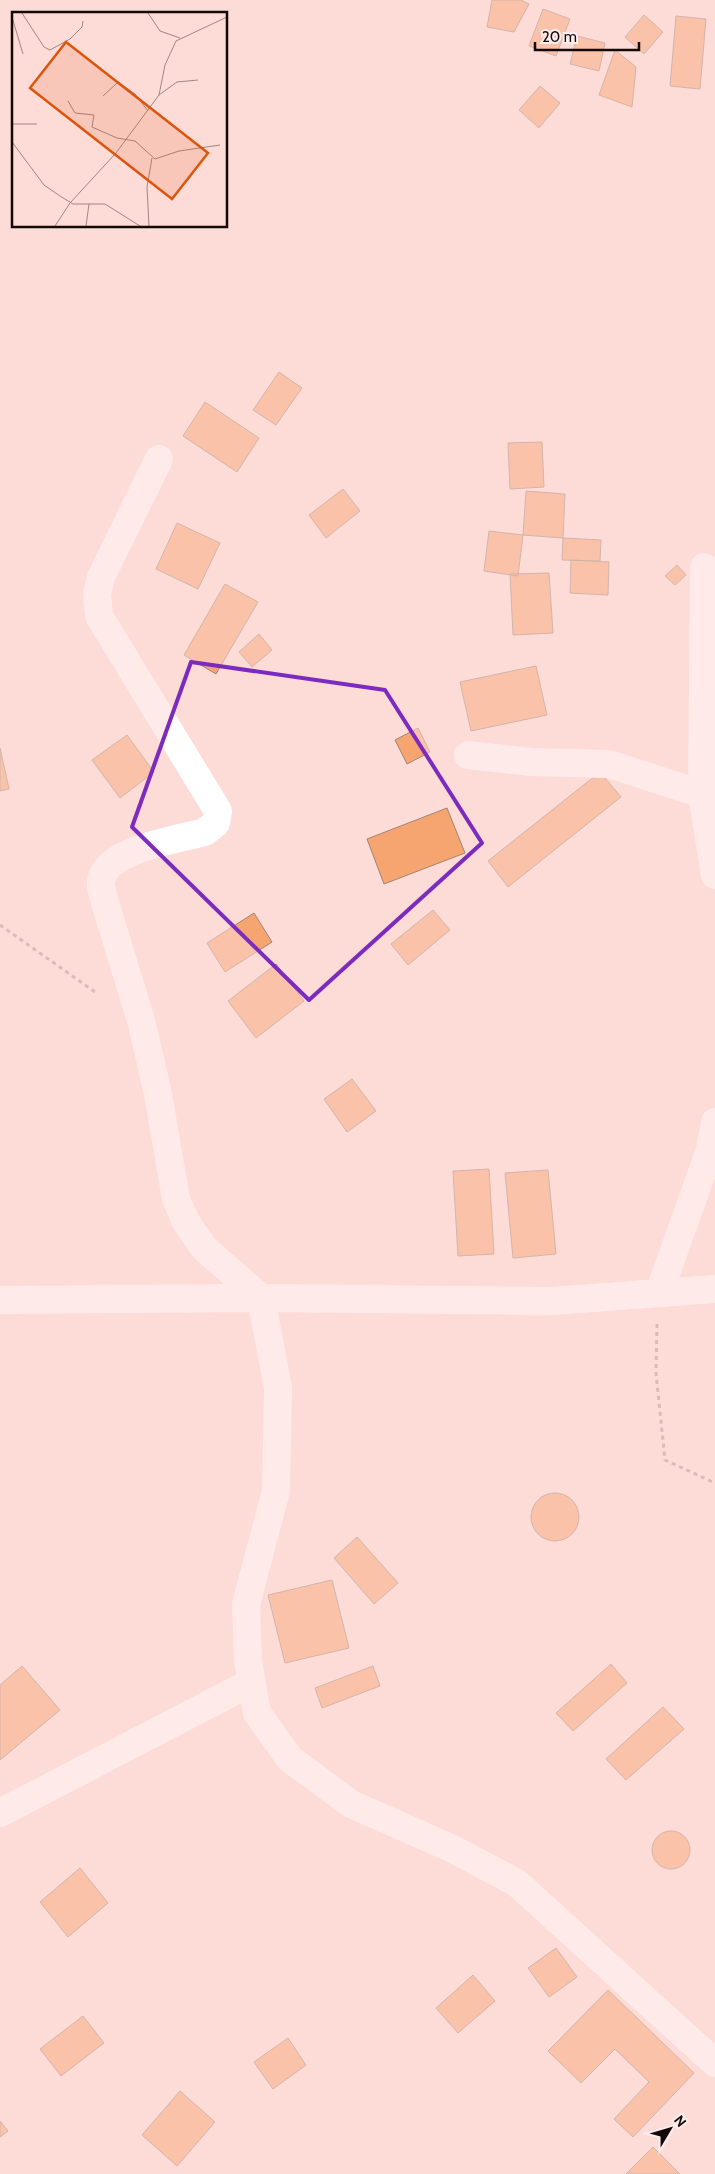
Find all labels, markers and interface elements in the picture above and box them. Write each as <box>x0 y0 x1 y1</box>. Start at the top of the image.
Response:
inset map <box>12 12 228 228</box>
scale bar <box>535 20 639 52</box>
text: 20 m <box>542 28 577 46</box>
north arrow <box>645 2104 695 2154</box>
text: N <box>670 2112 690 2130</box>

